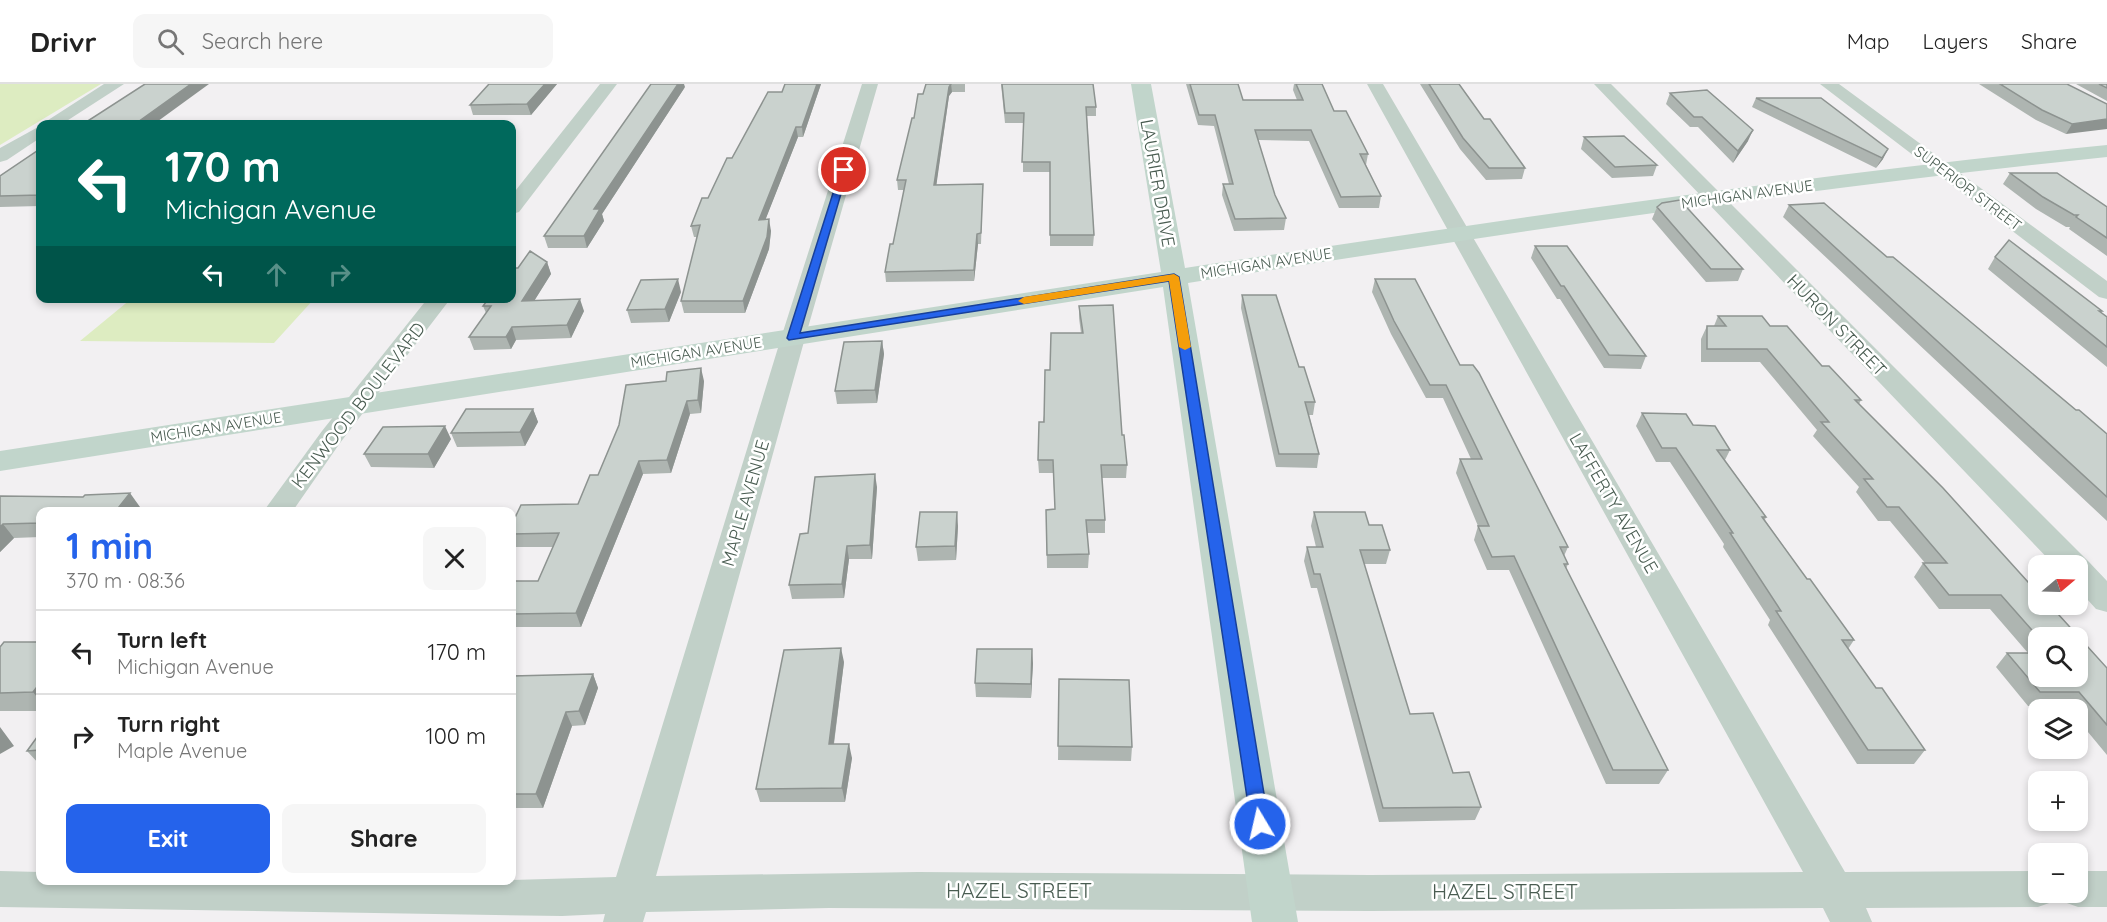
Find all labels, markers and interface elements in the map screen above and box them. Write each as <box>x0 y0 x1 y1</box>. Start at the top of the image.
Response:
search box <box>133 14 553 68</box>
text: Drivr <box>30 24 97 59</box>
icon: search <box>154 25 187 58</box>
text: Search here <box>202 27 323 55</box>
text: Map <box>1847 28 1890 54</box>
text: Layers <box>1923 28 1988 54</box>
text: Share <box>2021 28 2077 54</box>
street label: LAURIER DRIVE <box>1135 117 1181 249</box>
text: 170 m <box>165 140 281 193</box>
street label: SUPERIOR STREET <box>1911 141 2025 235</box>
icon: left <box>66 144 144 222</box>
pin <box>818 144 869 195</box>
icon: arrive <box>827 153 860 186</box>
street label: MICHIGAN AVENUE <box>1680 175 1814 213</box>
text: Michigan Avenue <box>165 192 377 226</box>
street label: MICHIGAN AVENUE <box>1199 243 1333 283</box>
icon: left <box>197 258 230 291</box>
icon: ahead <box>260 258 293 291</box>
icon: right <box>323 258 356 291</box>
street label: HURON STREET <box>1782 269 1892 381</box>
street label: KENWOOD BOULEVARD <box>286 317 430 493</box>
street label: MICHIGAN AVENUE <box>629 332 763 372</box>
street label: MICHIGAN AVENUE <box>149 407 283 447</box>
street label: LAFFERTY AVENUE <box>1565 429 1663 577</box>
street label: MAPLE AVENUE <box>716 437 774 569</box>
text: 1 min <box>66 523 153 568</box>
button: close <box>423 527 486 590</box>
north arrow <box>2028 555 2088 615</box>
map controls <box>2028 555 2088 903</box>
text: 370 m · 08:36 <box>66 568 185 593</box>
text: Turn left <box>117 626 207 654</box>
button: search <box>2028 627 2088 687</box>
icon: left <box>66 636 99 669</box>
text: 170 m <box>427 638 486 666</box>
text: Michigan Avenue <box>117 654 274 679</box>
button: layers <box>2028 699 2088 759</box>
text: Turn right <box>117 710 221 738</box>
icon: right <box>66 720 99 753</box>
text: 100 m <box>426 722 486 750</box>
text: Maple Avenue <box>117 738 247 763</box>
button: + <box>2028 771 2088 831</box>
position arrow <box>1228 792 1292 856</box>
button: Exit <box>66 804 270 873</box>
button: Share <box>282 804 486 873</box>
button: − <box>2028 843 2088 903</box>
street label: HAZEL STREET <box>946 877 1092 903</box>
street label: HAZEL STREET <box>1432 878 1578 904</box>

